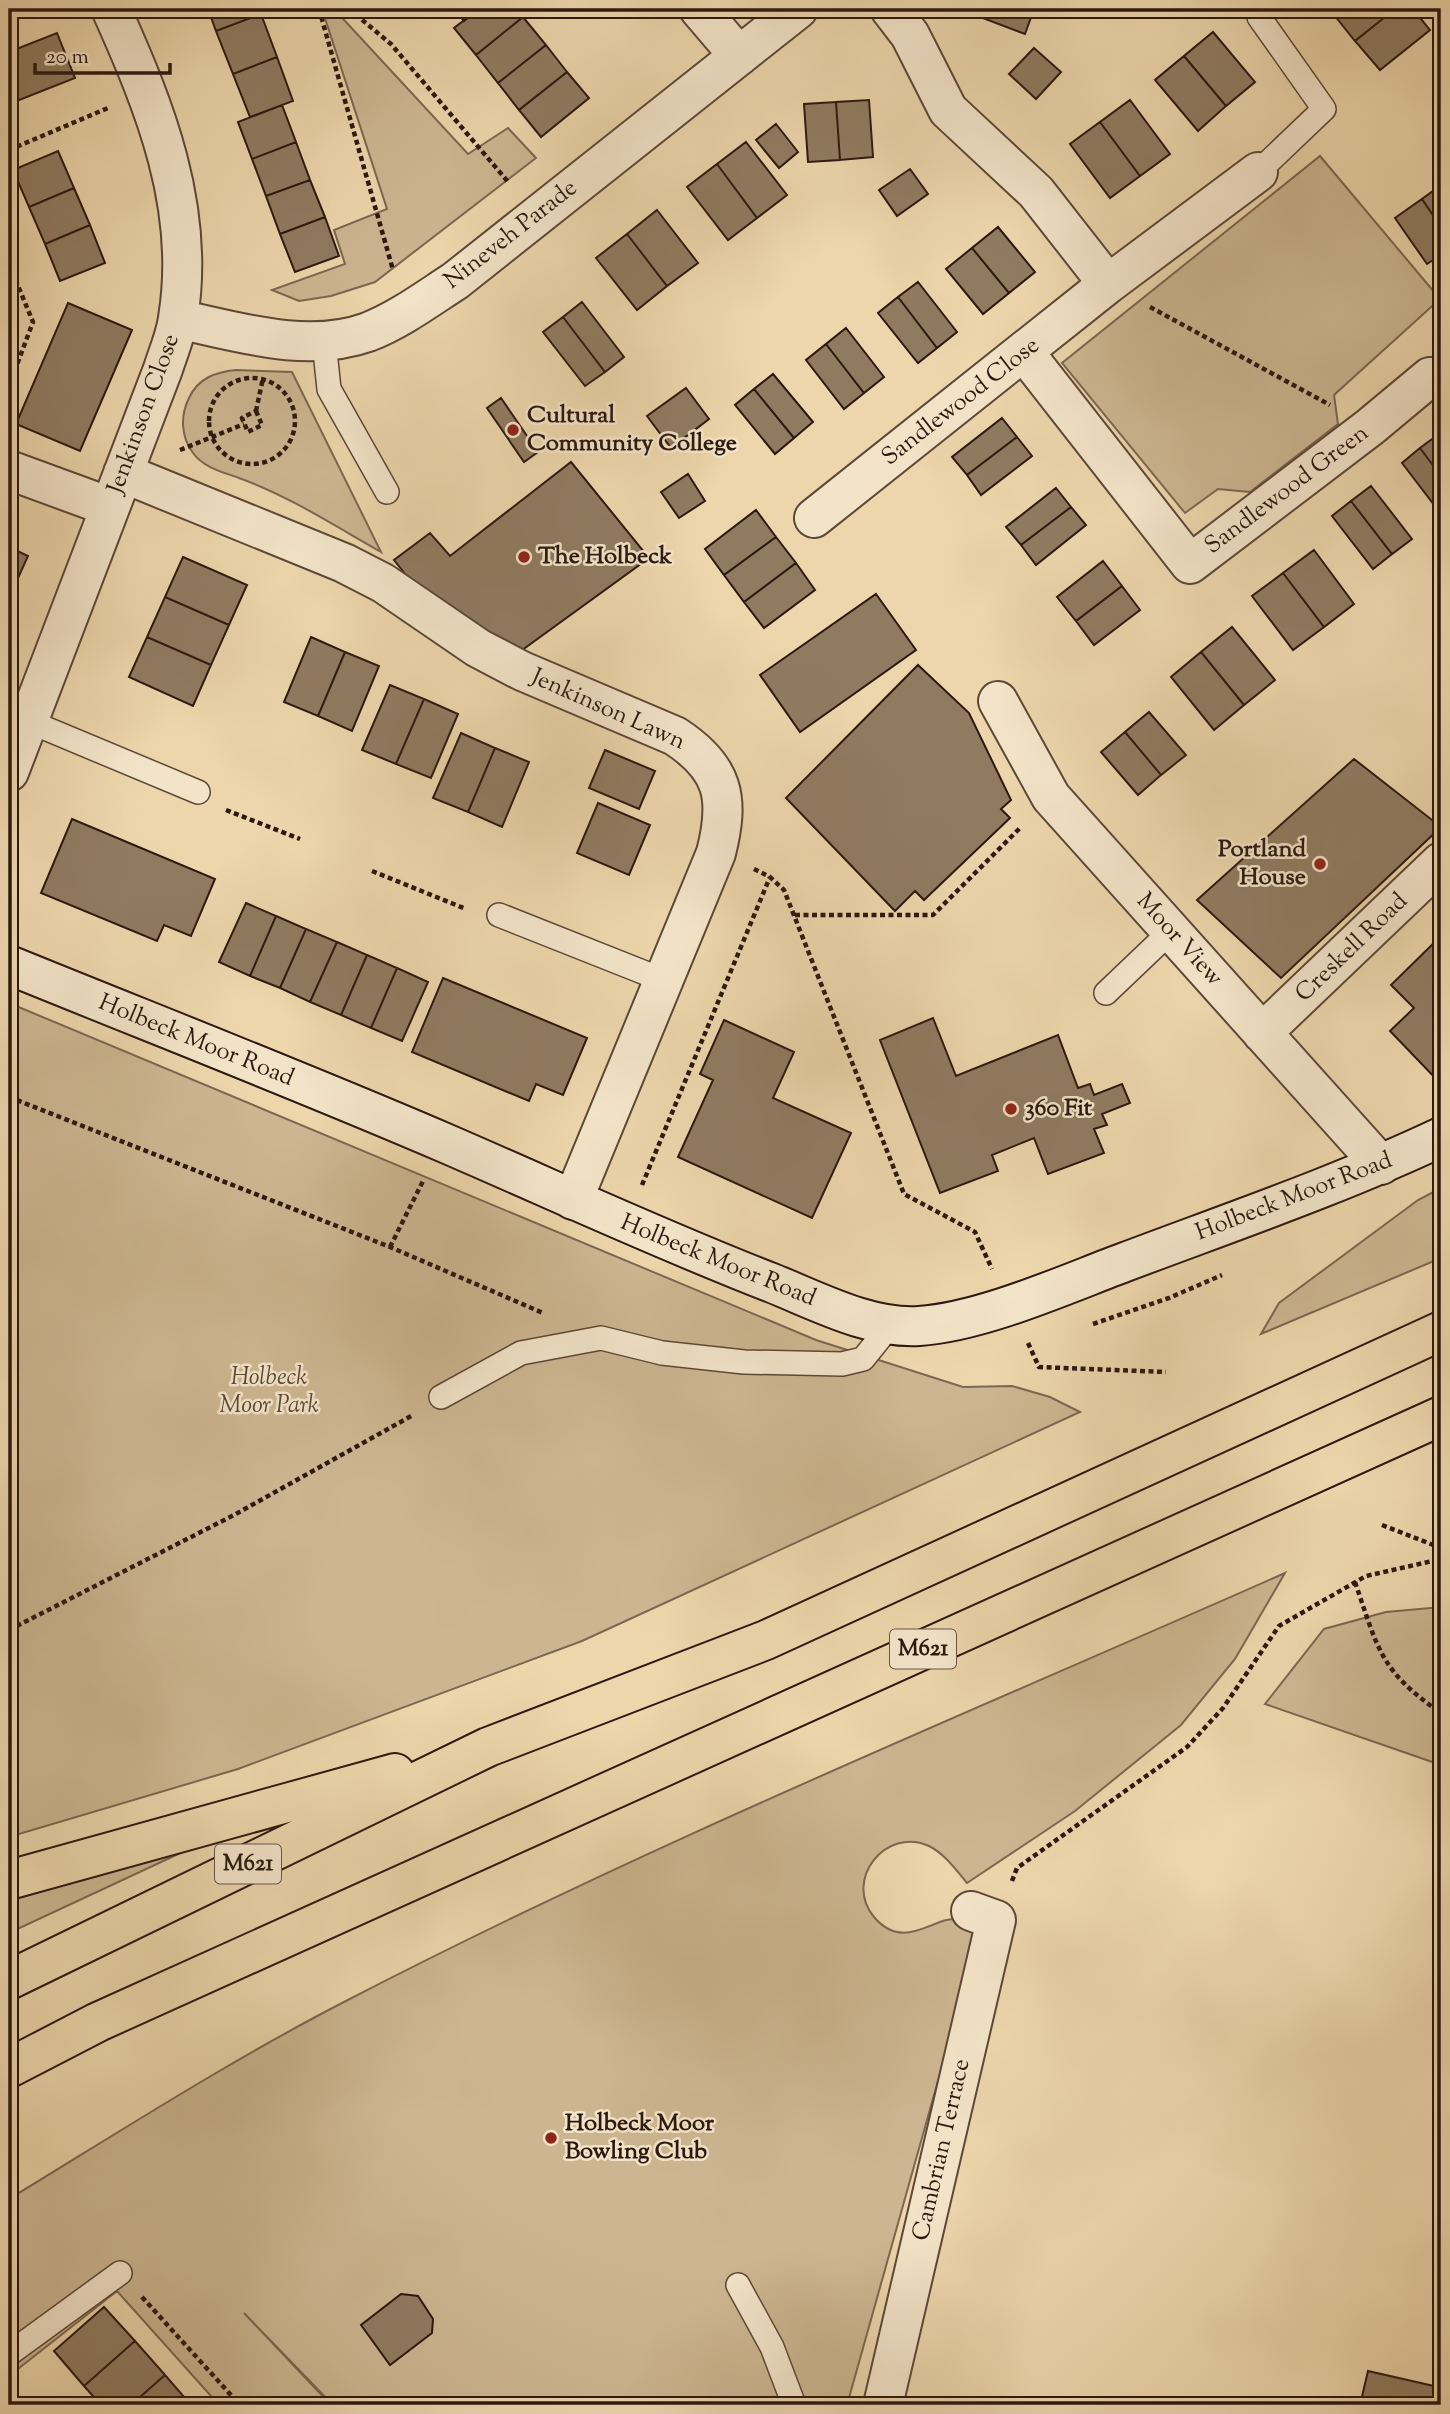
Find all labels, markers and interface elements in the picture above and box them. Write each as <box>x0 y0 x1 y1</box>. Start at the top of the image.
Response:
scale bar <box>35 32 170 76</box>
text: 20 m <box>46 43 89 73</box>
street label: Nineveh Parade <box>437 172 585 298</box>
street label: Jenkinson Close <box>99 329 189 501</box>
street label: Sandlewood Close <box>875 330 1047 474</box>
place label: Cultural Community College <box>527 399 737 461</box>
street label: Sandlewood Green <box>1198 417 1376 563</box>
marker: Cultural Community College <box>505 422 521 438</box>
place label: The Holbeck <box>538 540 673 574</box>
marker: The Holbeck <box>516 549 532 565</box>
street label: Jenkinson Lawn <box>524 660 691 759</box>
place label: Portland House <box>1218 833 1306 895</box>
marker: Portland House <box>1312 856 1328 872</box>
street label: Creskell Road <box>1288 885 1416 1011</box>
street label: Moor View <box>1128 886 1230 994</box>
street label: Holbeck Moor Road <box>93 986 299 1096</box>
place label: 360 Fit <box>1025 1092 1093 1126</box>
marker: 360 Fit <box>1003 1101 1019 1117</box>
street label: Holbeck Moor Road <box>1191 1144 1398 1250</box>
street label: Holbeck Moor Road <box>615 1206 821 1316</box>
park label: Holbeck Moor Park <box>219 1361 319 1423</box>
road number: M621 <box>890 1630 956 1668</box>
road number: M621 <box>215 1844 281 1884</box>
street label: Cambrian Terrace <box>905 2056 979 2244</box>
place label: Holbeck Moor Bowling Club <box>565 2107 715 2169</box>
marker: Holbeck Moor Bowling Club <box>543 2130 559 2146</box>

